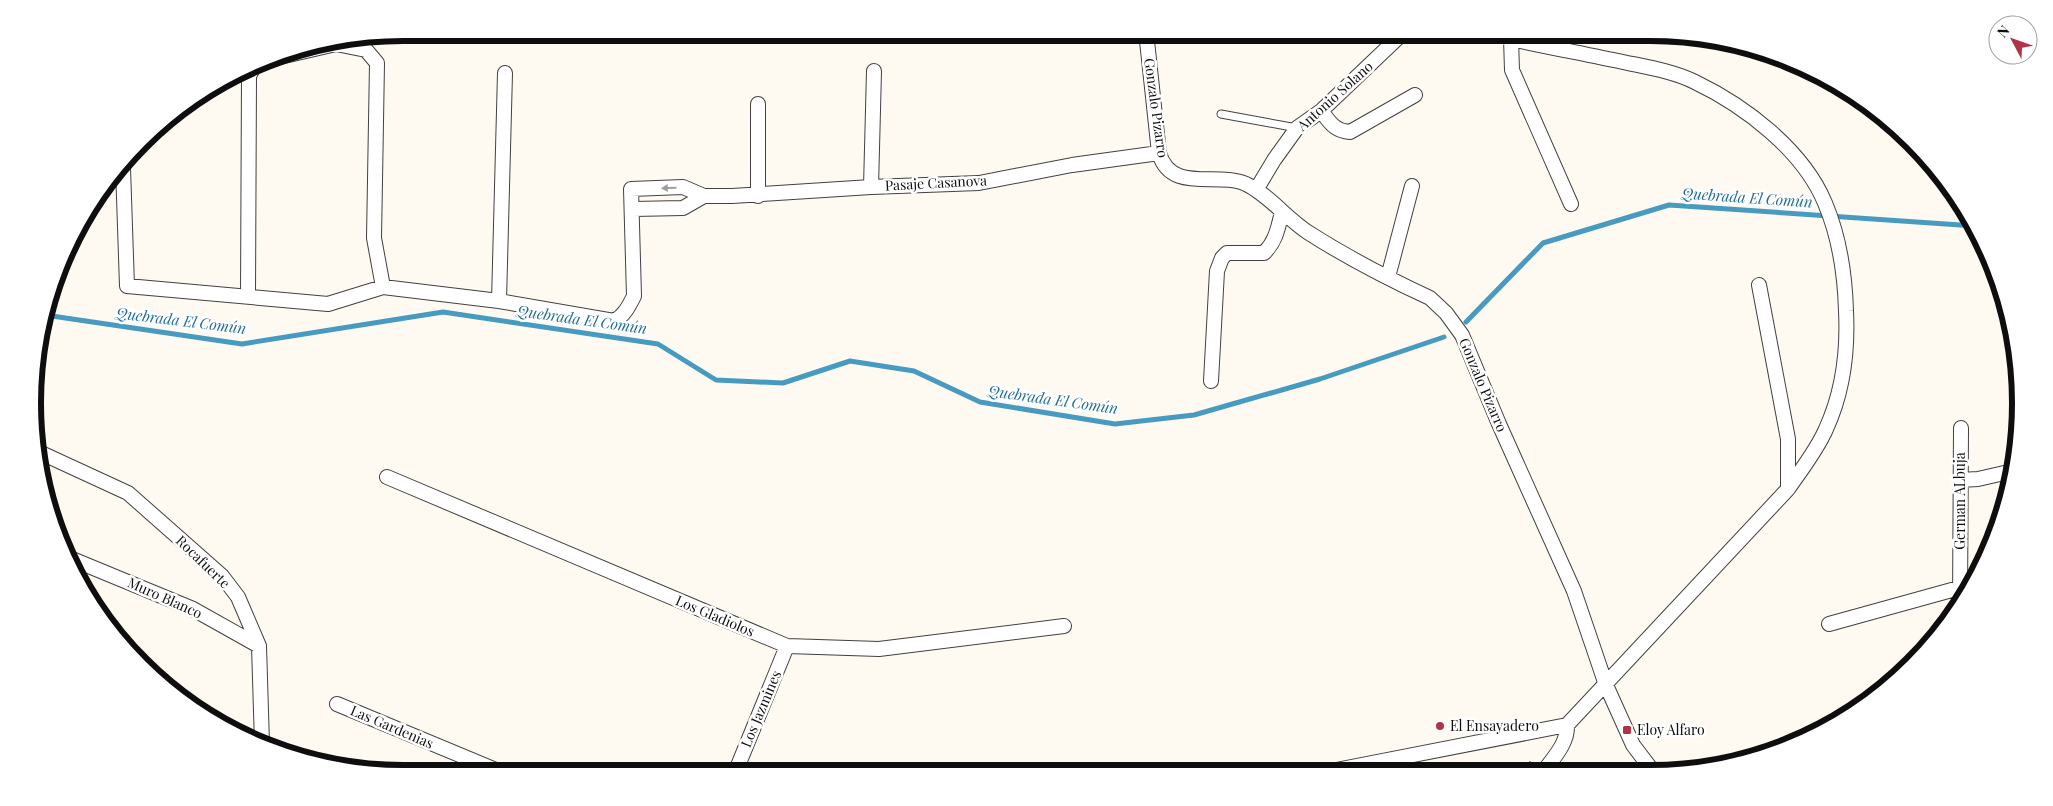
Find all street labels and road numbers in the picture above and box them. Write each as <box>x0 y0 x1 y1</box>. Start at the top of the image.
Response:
street label: Antonio Solano <box>1292 56 1377 135</box>
street label: Gonzalo Pizarro <box>1140 57 1173 159</box>
street label: Pasaje Casanova <box>884 170 987 195</box>
street label: Gonzalo Pizarro <box>1455 335 1512 435</box>
street label: German ALbuja <box>1950 452 1969 550</box>
street label: Rocafuerte <box>172 531 235 592</box>
street label: Muro Blanco <box>125 573 206 623</box>
street label: Los Gladiolos <box>673 590 758 641</box>
street label: Los Jazmines <box>736 667 785 750</box>
street label: Las Gardenias <box>348 700 437 753</box>

